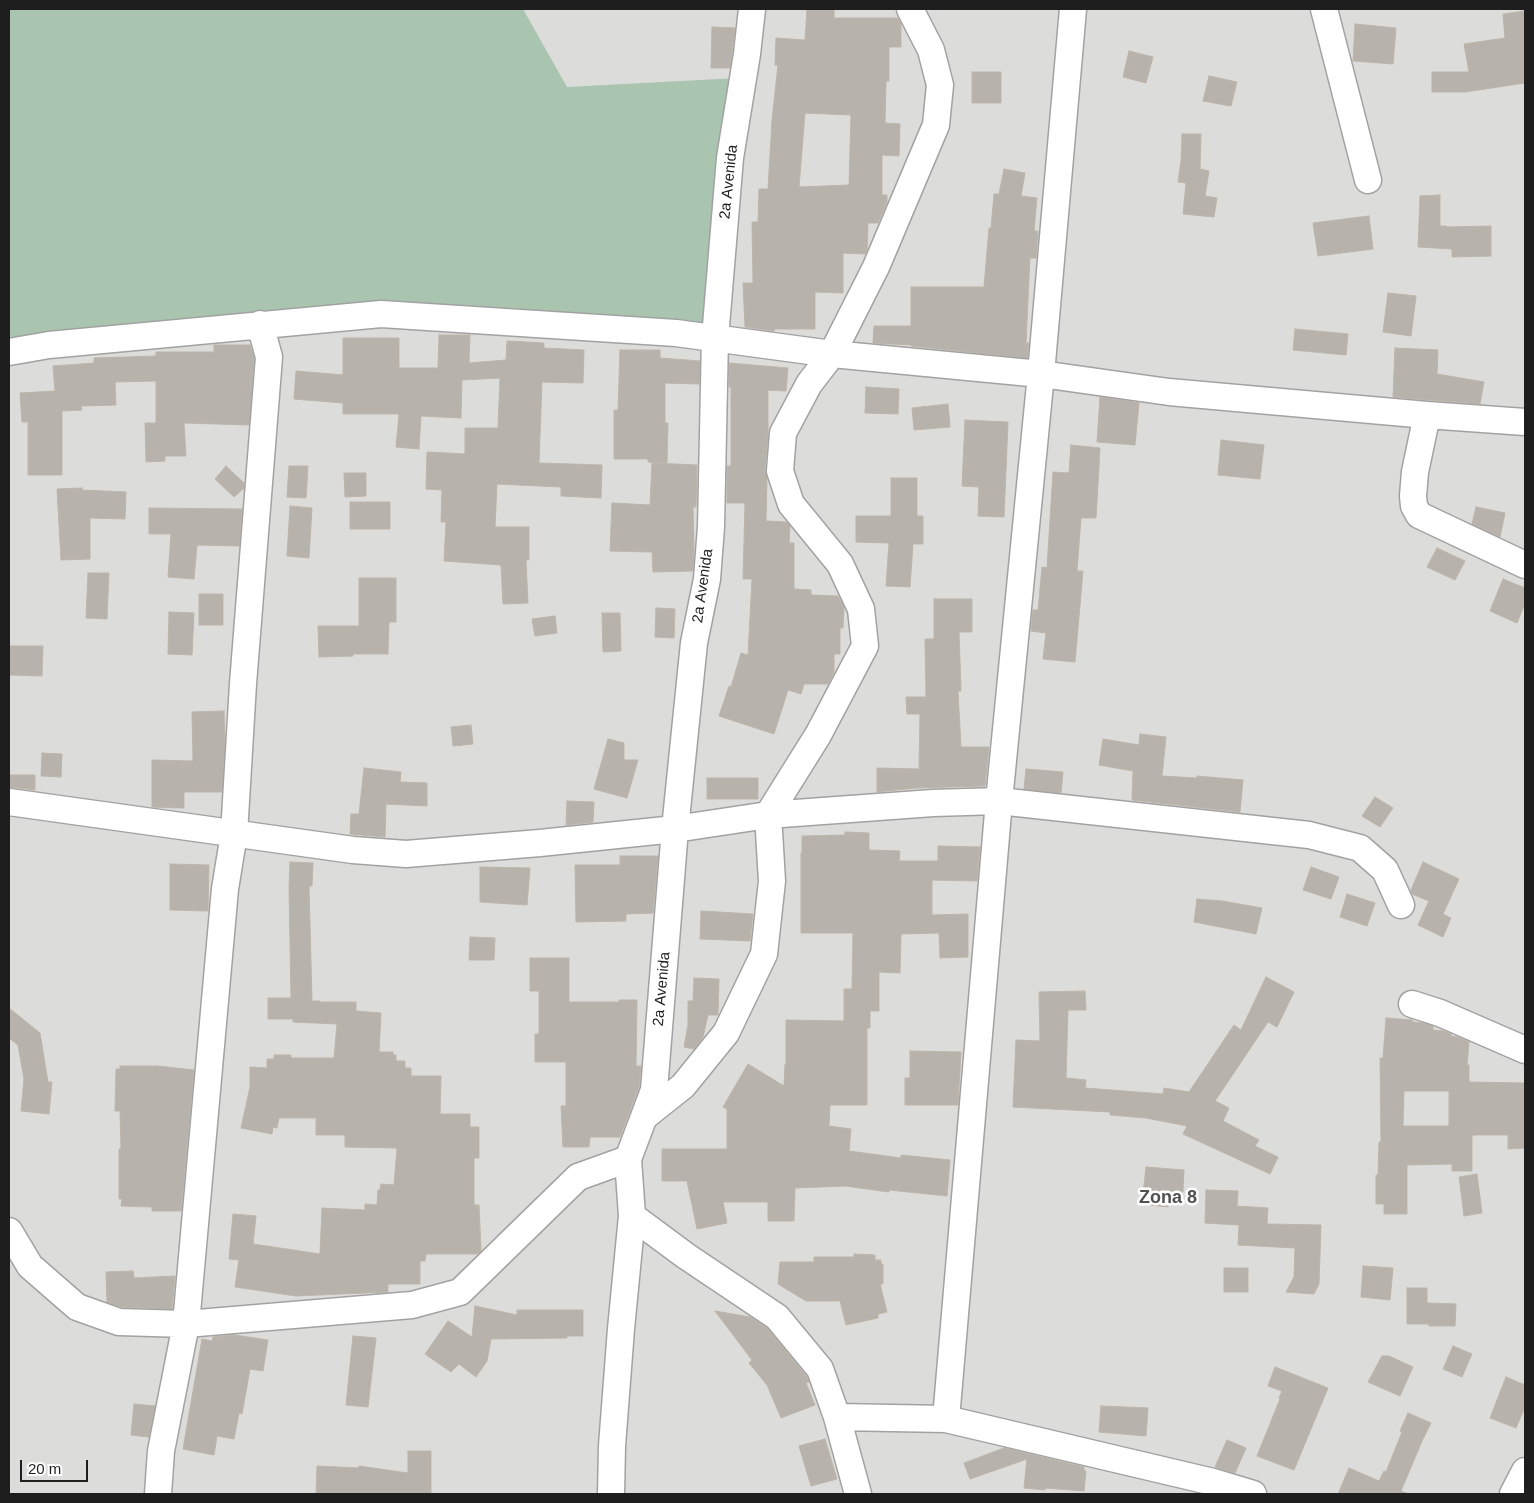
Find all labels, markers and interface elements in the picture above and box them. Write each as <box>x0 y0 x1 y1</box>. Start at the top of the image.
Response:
street label: 2a Avenida <box>716 144 742 220</box>
street label: 2a Avenida <box>689 548 717 624</box>
street label: 2a Avenida <box>650 951 674 1027</box>
district label: Zona 8 <box>1139 1187 1197 1209</box>
scale bar <box>22 1450 90 1482</box>
text: 20 m <box>28 1460 61 1477</box>

